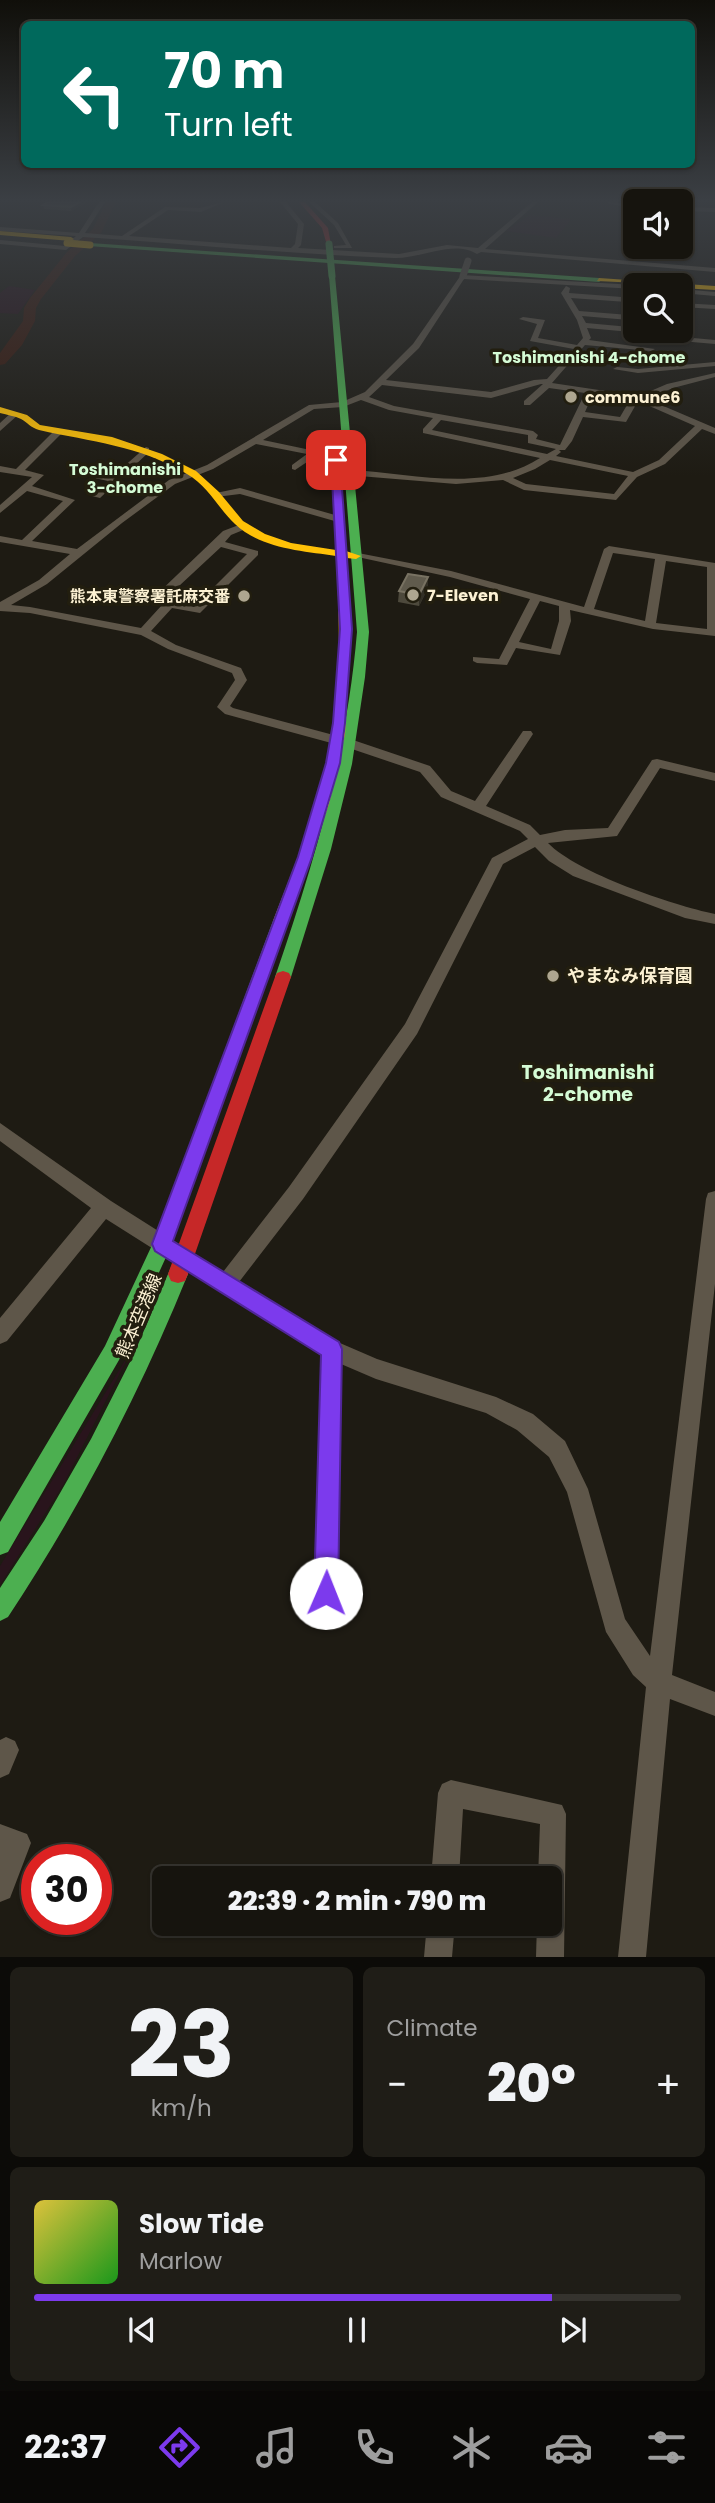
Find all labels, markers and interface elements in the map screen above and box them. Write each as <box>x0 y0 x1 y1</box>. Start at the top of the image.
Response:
text: 70 m <box>164 37 284 105</box>
icon: left <box>49 49 140 140</box>
text: Turn left <box>164 102 293 147</box>
map controls <box>623 189 693 343</box>
button: sound <box>623 189 693 259</box>
button: search <box>623 273 693 343</box>
district label: Toshimanishi 4-chome <box>493 346 686 369</box>
place label: commune6 <box>585 386 680 409</box>
marker: commune6 <box>563 389 579 405</box>
pin <box>306 430 366 490</box>
icon: arrive <box>317 441 355 479</box>
district label: Toshimanishi 3-chome <box>69 458 181 499</box>
place label: 7-Eleven <box>427 584 499 607</box>
place label: 熊本東警察署託麻交番 <box>70 585 230 608</box>
marker: 7-Eleven <box>405 587 421 603</box>
marker: 熊本東警察署託麻交番 <box>236 588 252 604</box>
place label: やまなみ保育園 <box>567 963 693 988</box>
marker: やまなみ保育園 <box>545 968 561 984</box>
district label: Toshimanishi 2-chome <box>522 1059 654 1108</box>
street label: 熊本空港線 <box>109 1269 168 1362</box>
position arrow <box>289 1556 363 1630</box>
speed limit sign: 30 <box>21 1844 112 1935</box>
text: 22:39 · 2 min · 790 m <box>228 1883 486 1919</box>
text: 23 <box>128 1981 235 2109</box>
text: Climate <box>387 2012 477 2044</box>
text: 20° <box>487 2047 576 2120</box>
text: − <box>387 2058 407 2111</box>
text: + <box>655 2058 681 2111</box>
text: km/h <box>151 2092 212 2124</box>
text: Slow Tide <box>139 2206 264 2242</box>
text: Marlow <box>139 2245 222 2277</box>
icon: previous <box>123 2311 161 2349</box>
icon: pause <box>338 2311 376 2349</box>
icon: next <box>554 2311 592 2349</box>
icon: directions <box>155 2423 204 2472</box>
icon: music <box>252 2423 301 2472</box>
icon: phone <box>350 2423 399 2472</box>
icon: climate <box>447 2423 496 2472</box>
icon: car <box>544 2423 593 2472</box>
icon: filters <box>642 2423 691 2472</box>
text: 22:37 <box>24 2424 106 2469</box>

